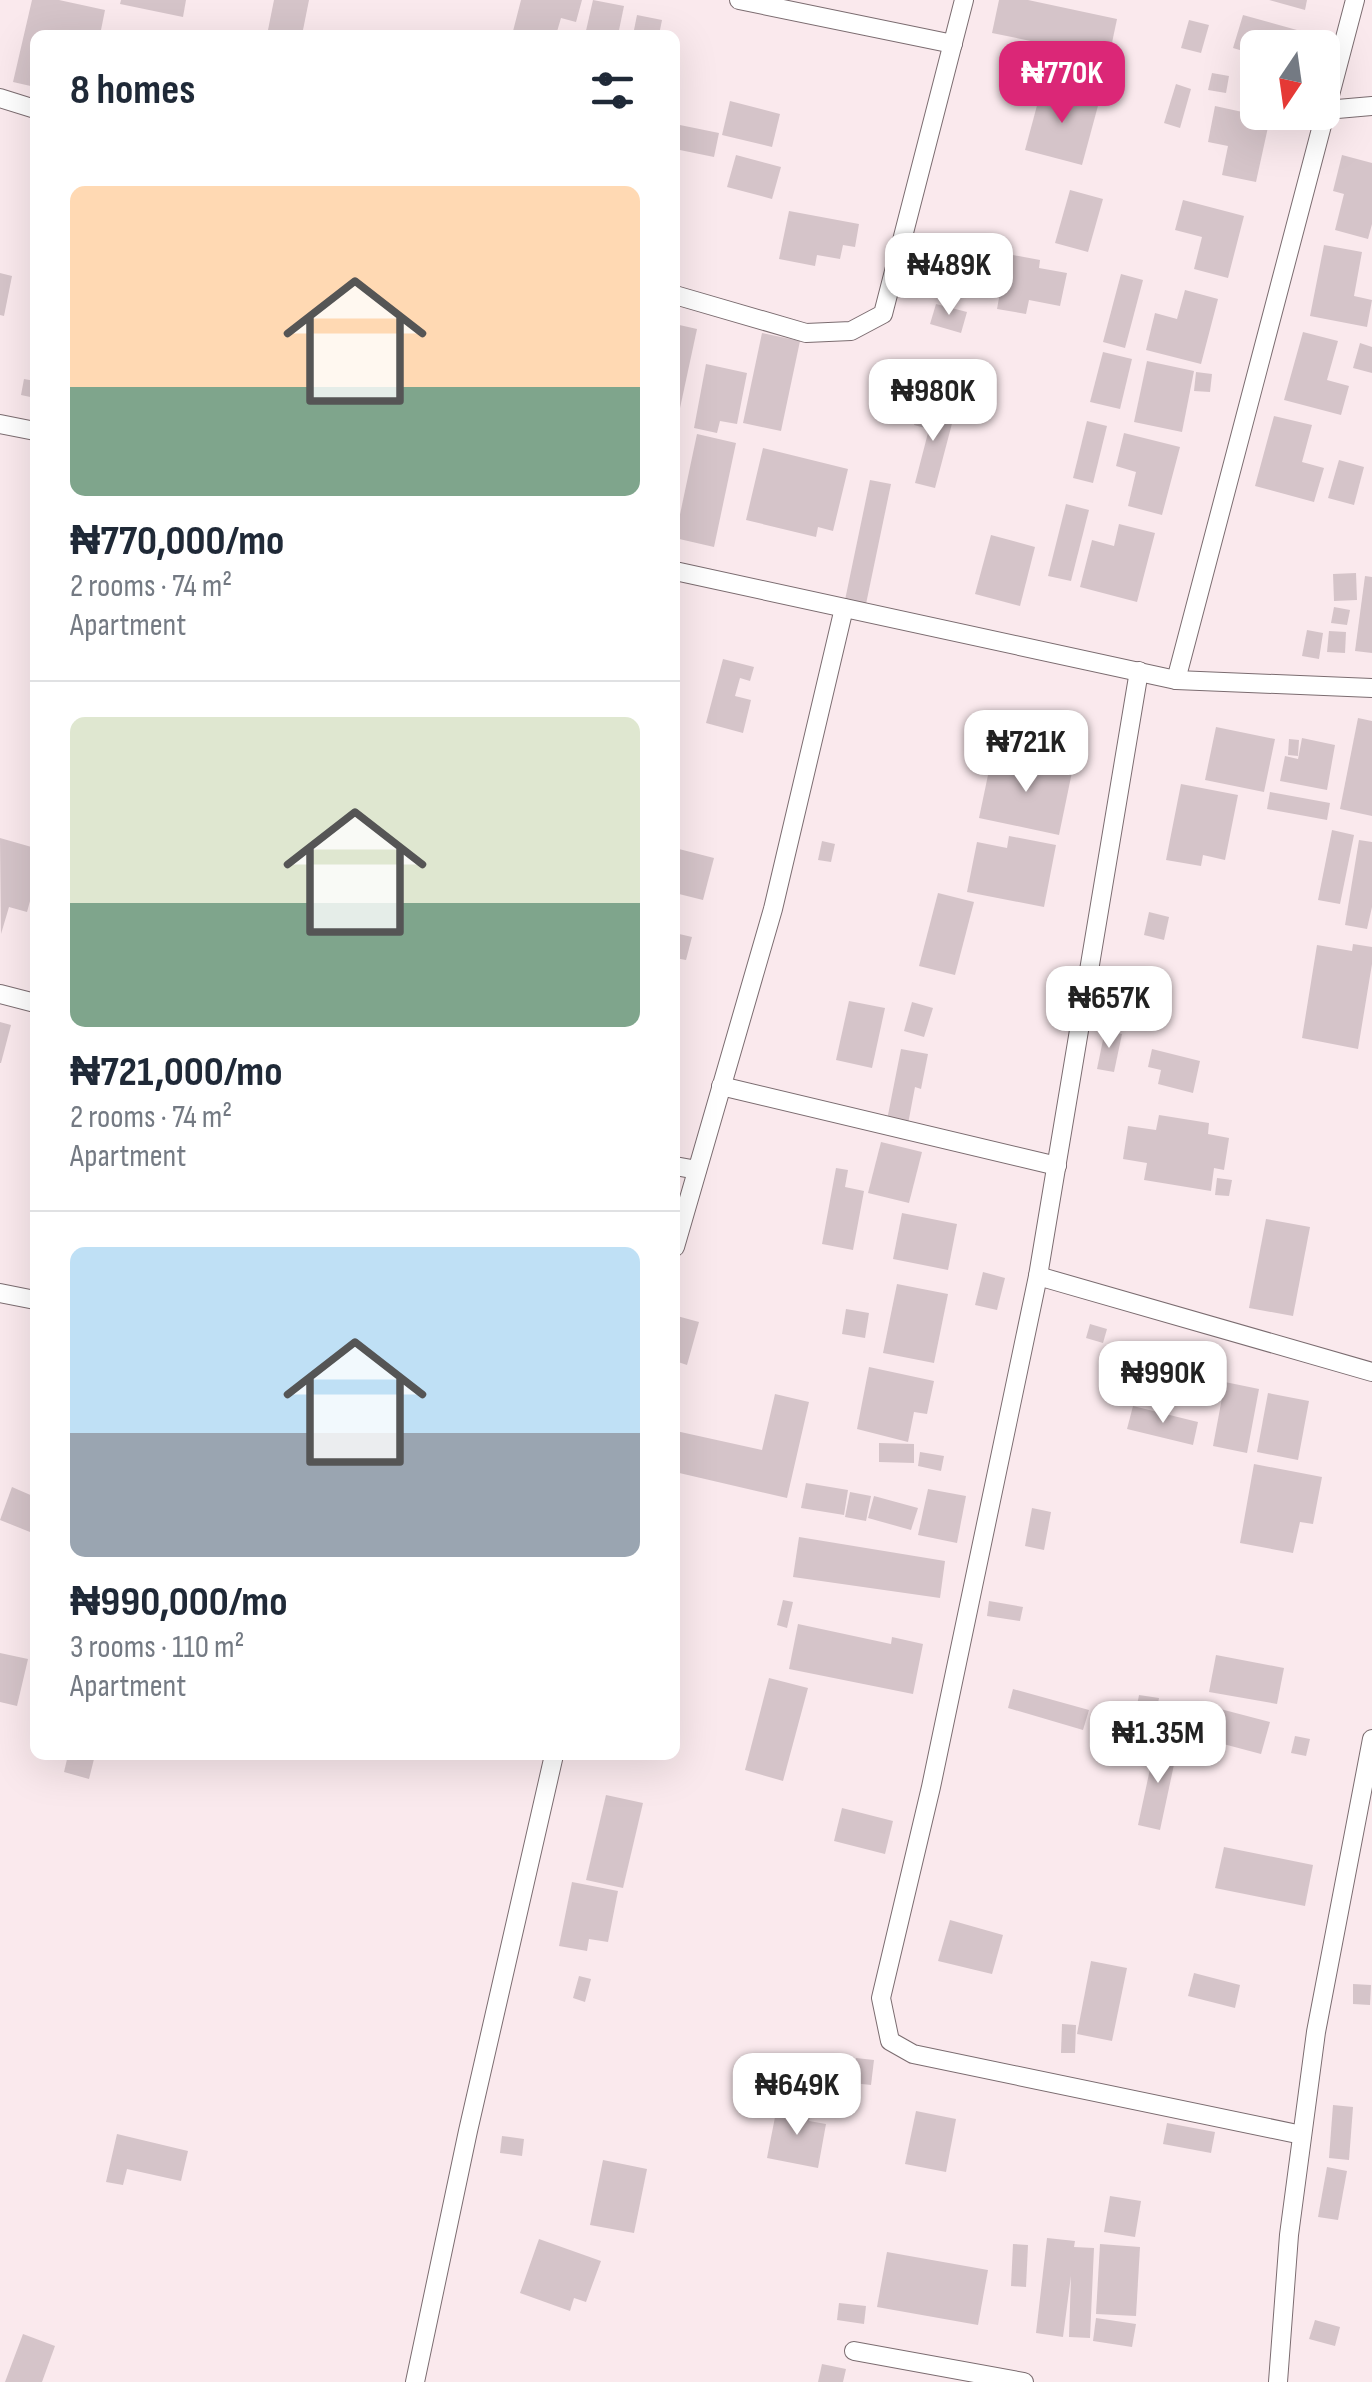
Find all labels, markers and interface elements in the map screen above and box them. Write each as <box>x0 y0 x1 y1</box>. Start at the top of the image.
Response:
north arrow <box>1240 30 1340 130</box>
map controls <box>1240 30 1340 130</box>
pin: ₦770K <box>992 41 1132 126</box>
text: ₦770K <box>1021 54 1103 93</box>
icon: filters <box>585 63 640 118</box>
text: 8 homes <box>70 65 195 116</box>
pin: ₦489K <box>879 233 1019 318</box>
text: ₦489K <box>907 246 991 285</box>
icon: home <box>265 251 445 431</box>
pin: ₦980K <box>863 359 1003 444</box>
text: ₦980K <box>891 372 975 411</box>
text: ₦770,000/mo <box>70 516 284 567</box>
text: 2 rooms · 74 m² <box>70 567 232 606</box>
text: Apartment <box>70 606 186 645</box>
pin: ₦721K <box>956 710 1096 795</box>
text: ₦721K <box>986 723 1066 762</box>
icon: home <box>265 782 445 962</box>
pin: ₦657K <box>1039 966 1179 1051</box>
text: ₦657K <box>1068 979 1150 1018</box>
text: ₦721,000/mo <box>70 1047 283 1098</box>
text: 2 rooms · 74 m² <box>70 1098 232 1137</box>
text: Apartment <box>70 1137 186 1176</box>
icon: home <box>265 1312 445 1492</box>
pin: ₦990K <box>1093 1341 1233 1426</box>
text: ₦990K <box>1121 1354 1205 1393</box>
text: ₦990,000/mo <box>70 1577 288 1628</box>
text: 3 rooms · 110 m² <box>70 1628 245 1667</box>
text: Apartment <box>70 1667 186 1706</box>
pin: ₦1.35M <box>1077 1701 1239 1786</box>
text: ₦1.35M <box>1112 1714 1204 1753</box>
pin: ₦649K <box>727 2053 867 2138</box>
text: ₦649K <box>755 2066 839 2105</box>

